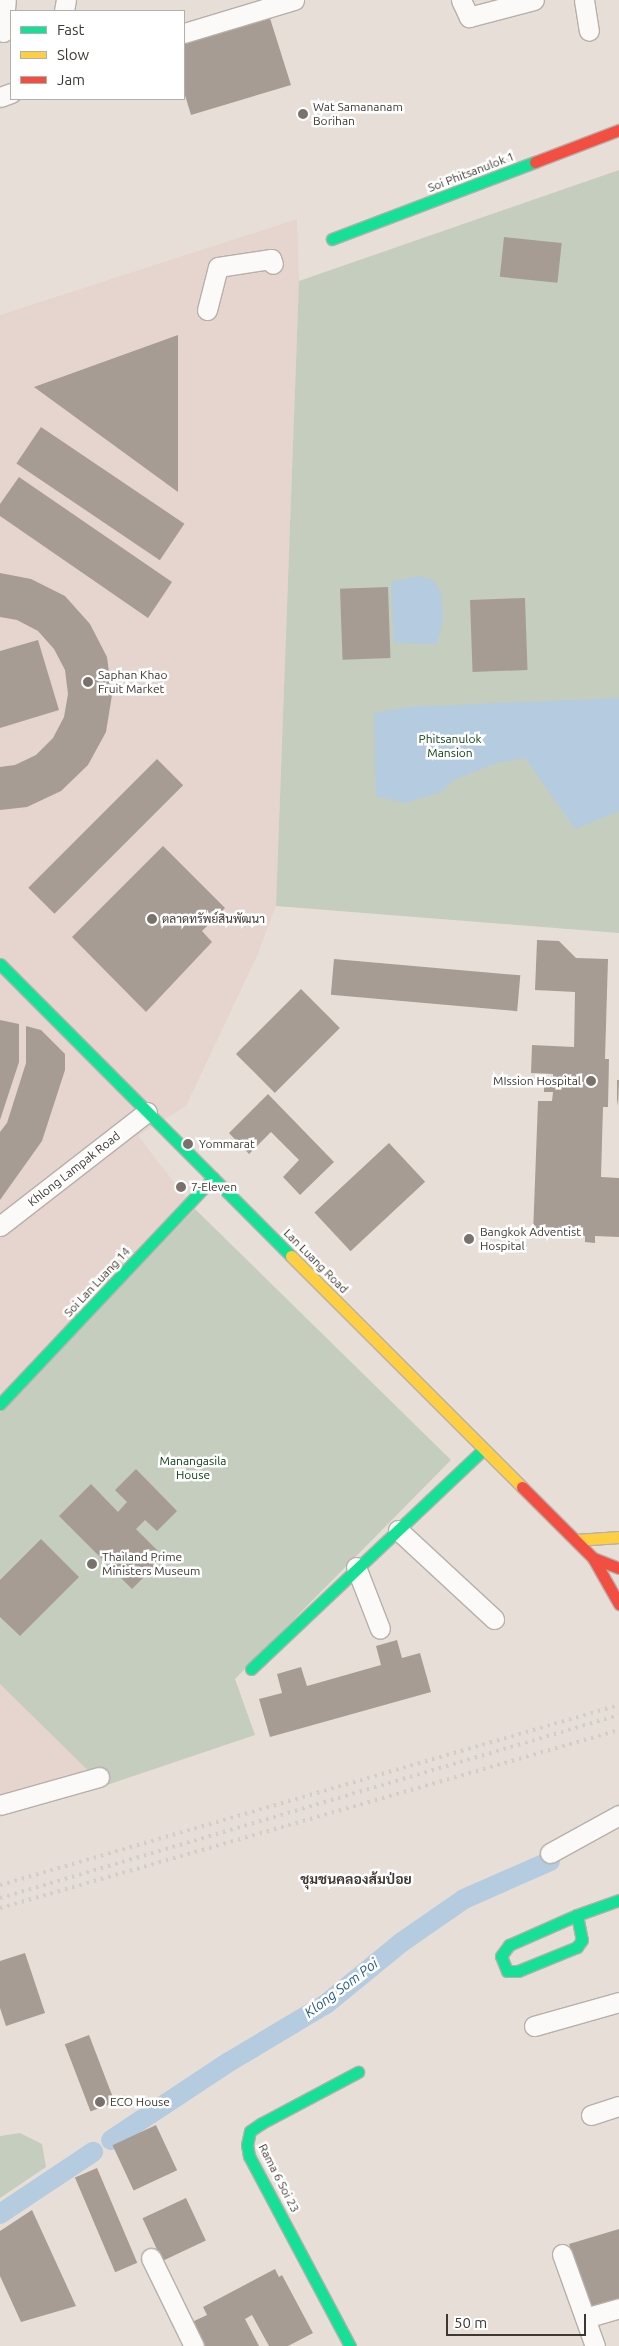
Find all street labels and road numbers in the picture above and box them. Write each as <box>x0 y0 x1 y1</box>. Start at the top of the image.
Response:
street label: Soi Phitsanulok 1 <box>426 149 516 195</box>
street label: Khlong Lampak Road <box>25 1129 123 1209</box>
street label: Lan Luang Road <box>281 1226 351 1296</box>
street label: Soi Lan Luang 14 <box>61 1244 133 1320</box>
street label: Rama 6 Soi 23 <box>256 2141 302 2215</box>

